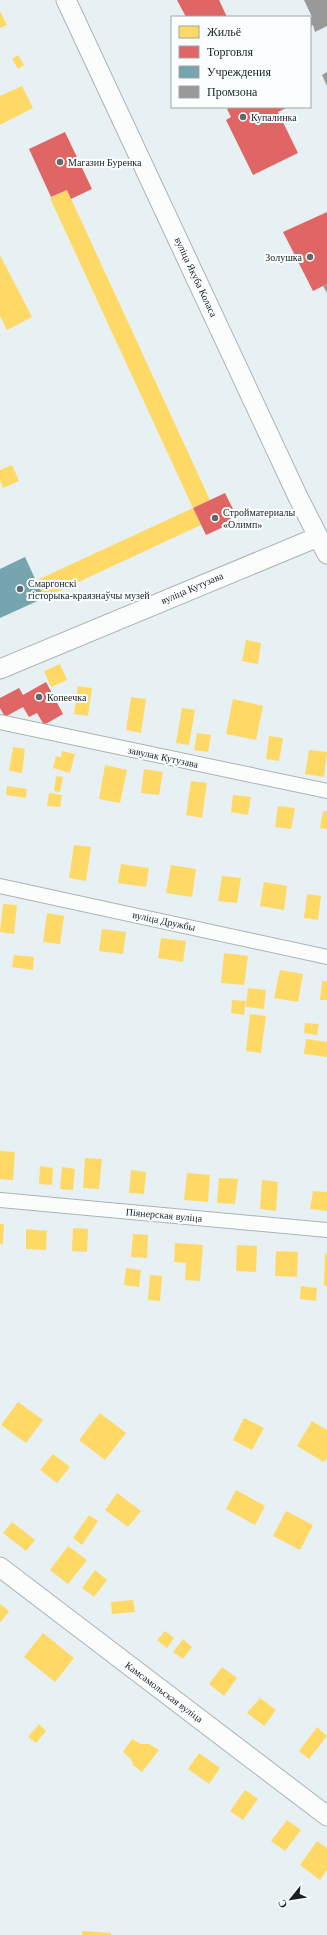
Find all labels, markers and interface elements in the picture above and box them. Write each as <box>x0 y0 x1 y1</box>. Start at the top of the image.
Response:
legend <box>171 16 311 108</box>
text: Жильё <box>207 25 241 39</box>
text: Торговля <box>207 45 254 59</box>
text: Учреждения <box>207 65 271 79</box>
text: Промзона <box>207 85 258 99</box>
marker: Купалинка <box>238 112 248 122</box>
place label: Купалинка <box>251 112 297 123</box>
marker: Магазин Буренка <box>55 157 65 167</box>
place label: Магазин Буренка <box>68 157 142 168</box>
street label: вуліца Якуба Коласа <box>173 235 220 319</box>
place label: Золушка <box>265 252 303 263</box>
marker: Золушка <box>305 252 315 262</box>
place label: Стройматериалы «Олимп» <box>223 507 295 530</box>
marker: Стройматериалы «Олимп» <box>210 513 220 523</box>
street label: вуліца Кутузава <box>159 570 225 606</box>
place label: Смаргонскі гісторыка-краязнаўчы музей <box>28 578 150 601</box>
marker: Смаргонскі гісторыка-краязнаўчы музей <box>15 584 25 594</box>
marker: Копеечка <box>34 692 44 702</box>
place label: Копеечка <box>47 692 87 703</box>
street label: завулак Кутузава <box>127 744 200 770</box>
street label: вуліца Дружбы <box>131 909 197 933</box>
street label: Піянерская вуліца <box>125 1206 203 1224</box>
street label: Камсамольская вуліца <box>123 1659 205 1725</box>
north arrow <box>271 1879 311 1919</box>
text: С <box>275 1898 290 1910</box>

